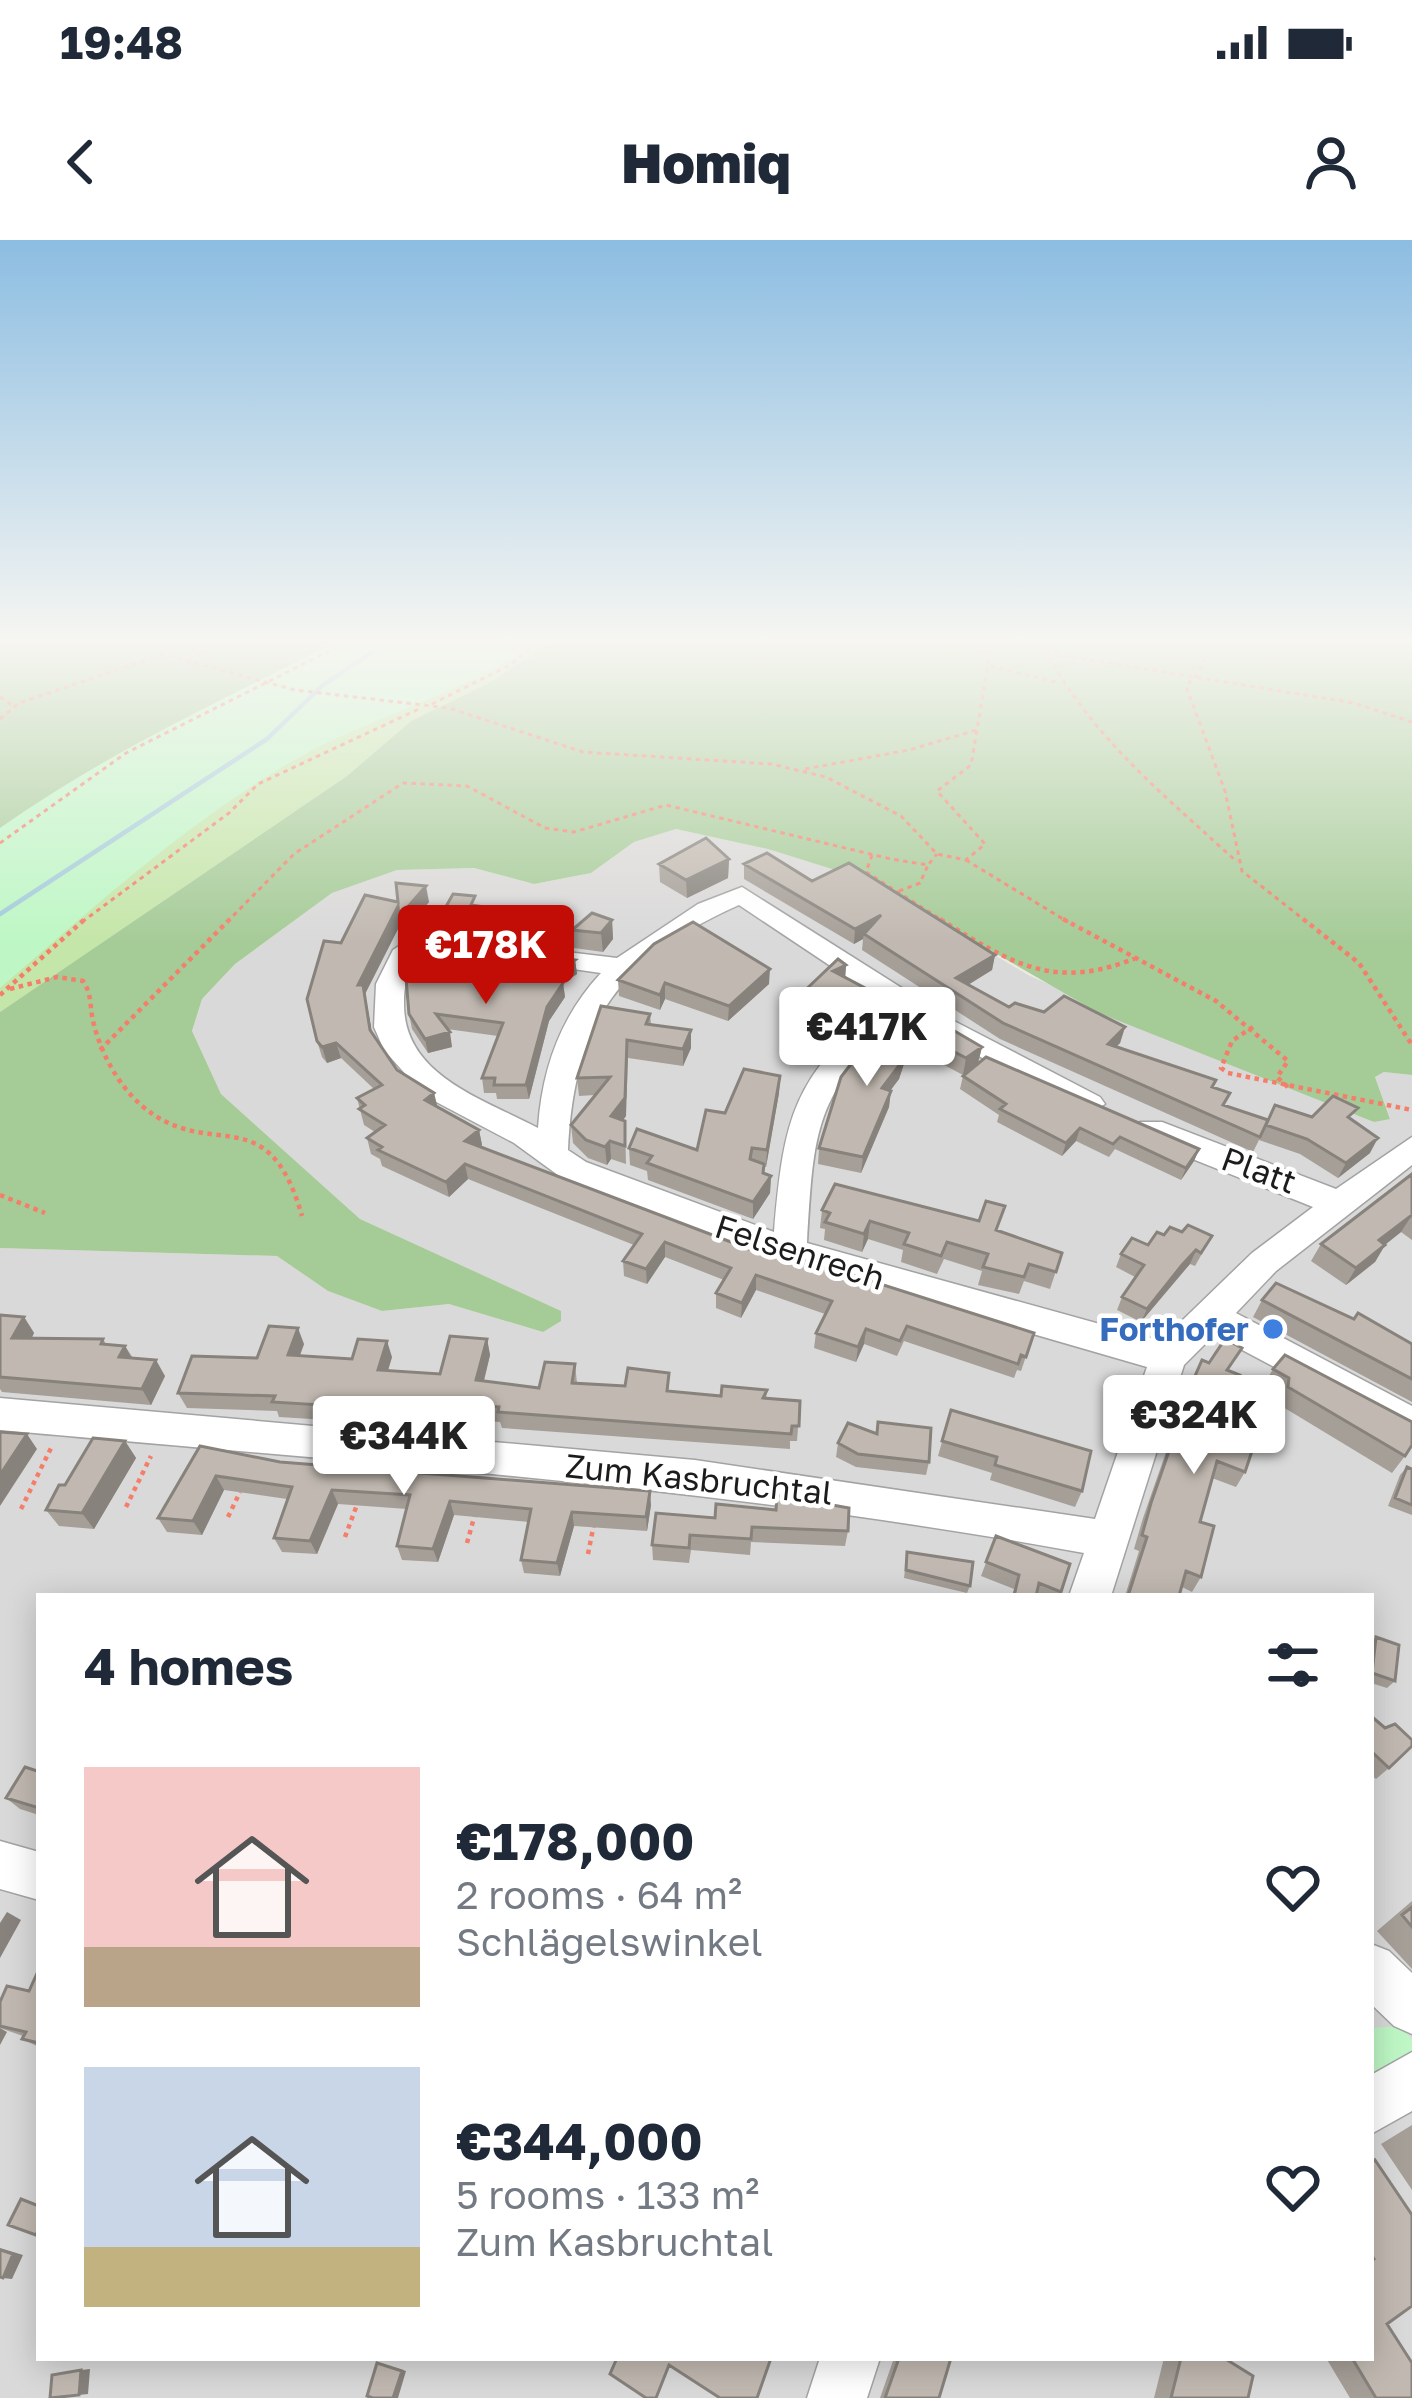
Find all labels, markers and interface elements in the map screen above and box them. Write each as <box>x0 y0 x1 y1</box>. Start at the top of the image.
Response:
text: 19:48 <box>60 15 183 69</box>
icon: back <box>48 129 114 195</box>
icon: person <box>1298 129 1364 195</box>
text: Homiq <box>621 130 791 195</box>
pin: €178K <box>402 905 570 1007</box>
text: €178K <box>425 920 547 967</box>
pin: €417K <box>783 987 951 1089</box>
text: €417K <box>806 1002 928 1049</box>
street label: Platt <box>1217 1138 1302 1201</box>
street label: Felsenrech <box>710 1206 890 1297</box>
place label: Forthofer <box>1099 1309 1249 1348</box>
marker: Forthofer <box>1260 1316 1286 1342</box>
pin: €324K <box>1110 1375 1278 1477</box>
text: €324K <box>1130 1390 1258 1437</box>
pin: €344K <box>320 1396 488 1498</box>
text: €344K <box>340 1411 468 1458</box>
street label: Zum Kasbruchtal <box>563 1445 835 1512</box>
icon: filters <box>1260 1632 1326 1698</box>
text: 4 homes <box>84 1635 293 1696</box>
text: €178,000 <box>456 1810 694 1871</box>
icon: home <box>180 1815 324 1959</box>
icon: heart <box>1260 1854 1326 1920</box>
text: 2 rooms · 64 m² <box>456 1871 742 1918</box>
text: Schlägelswinkel <box>456 1918 763 1965</box>
text: €344,000 <box>456 2110 703 2171</box>
icon: home <box>180 2115 324 2259</box>
icon: heart <box>1260 2154 1326 2220</box>
text: 5 rooms · 133 m² <box>456 2171 759 2218</box>
text: Zum Kasbruchtal <box>456 2218 773 2265</box>

